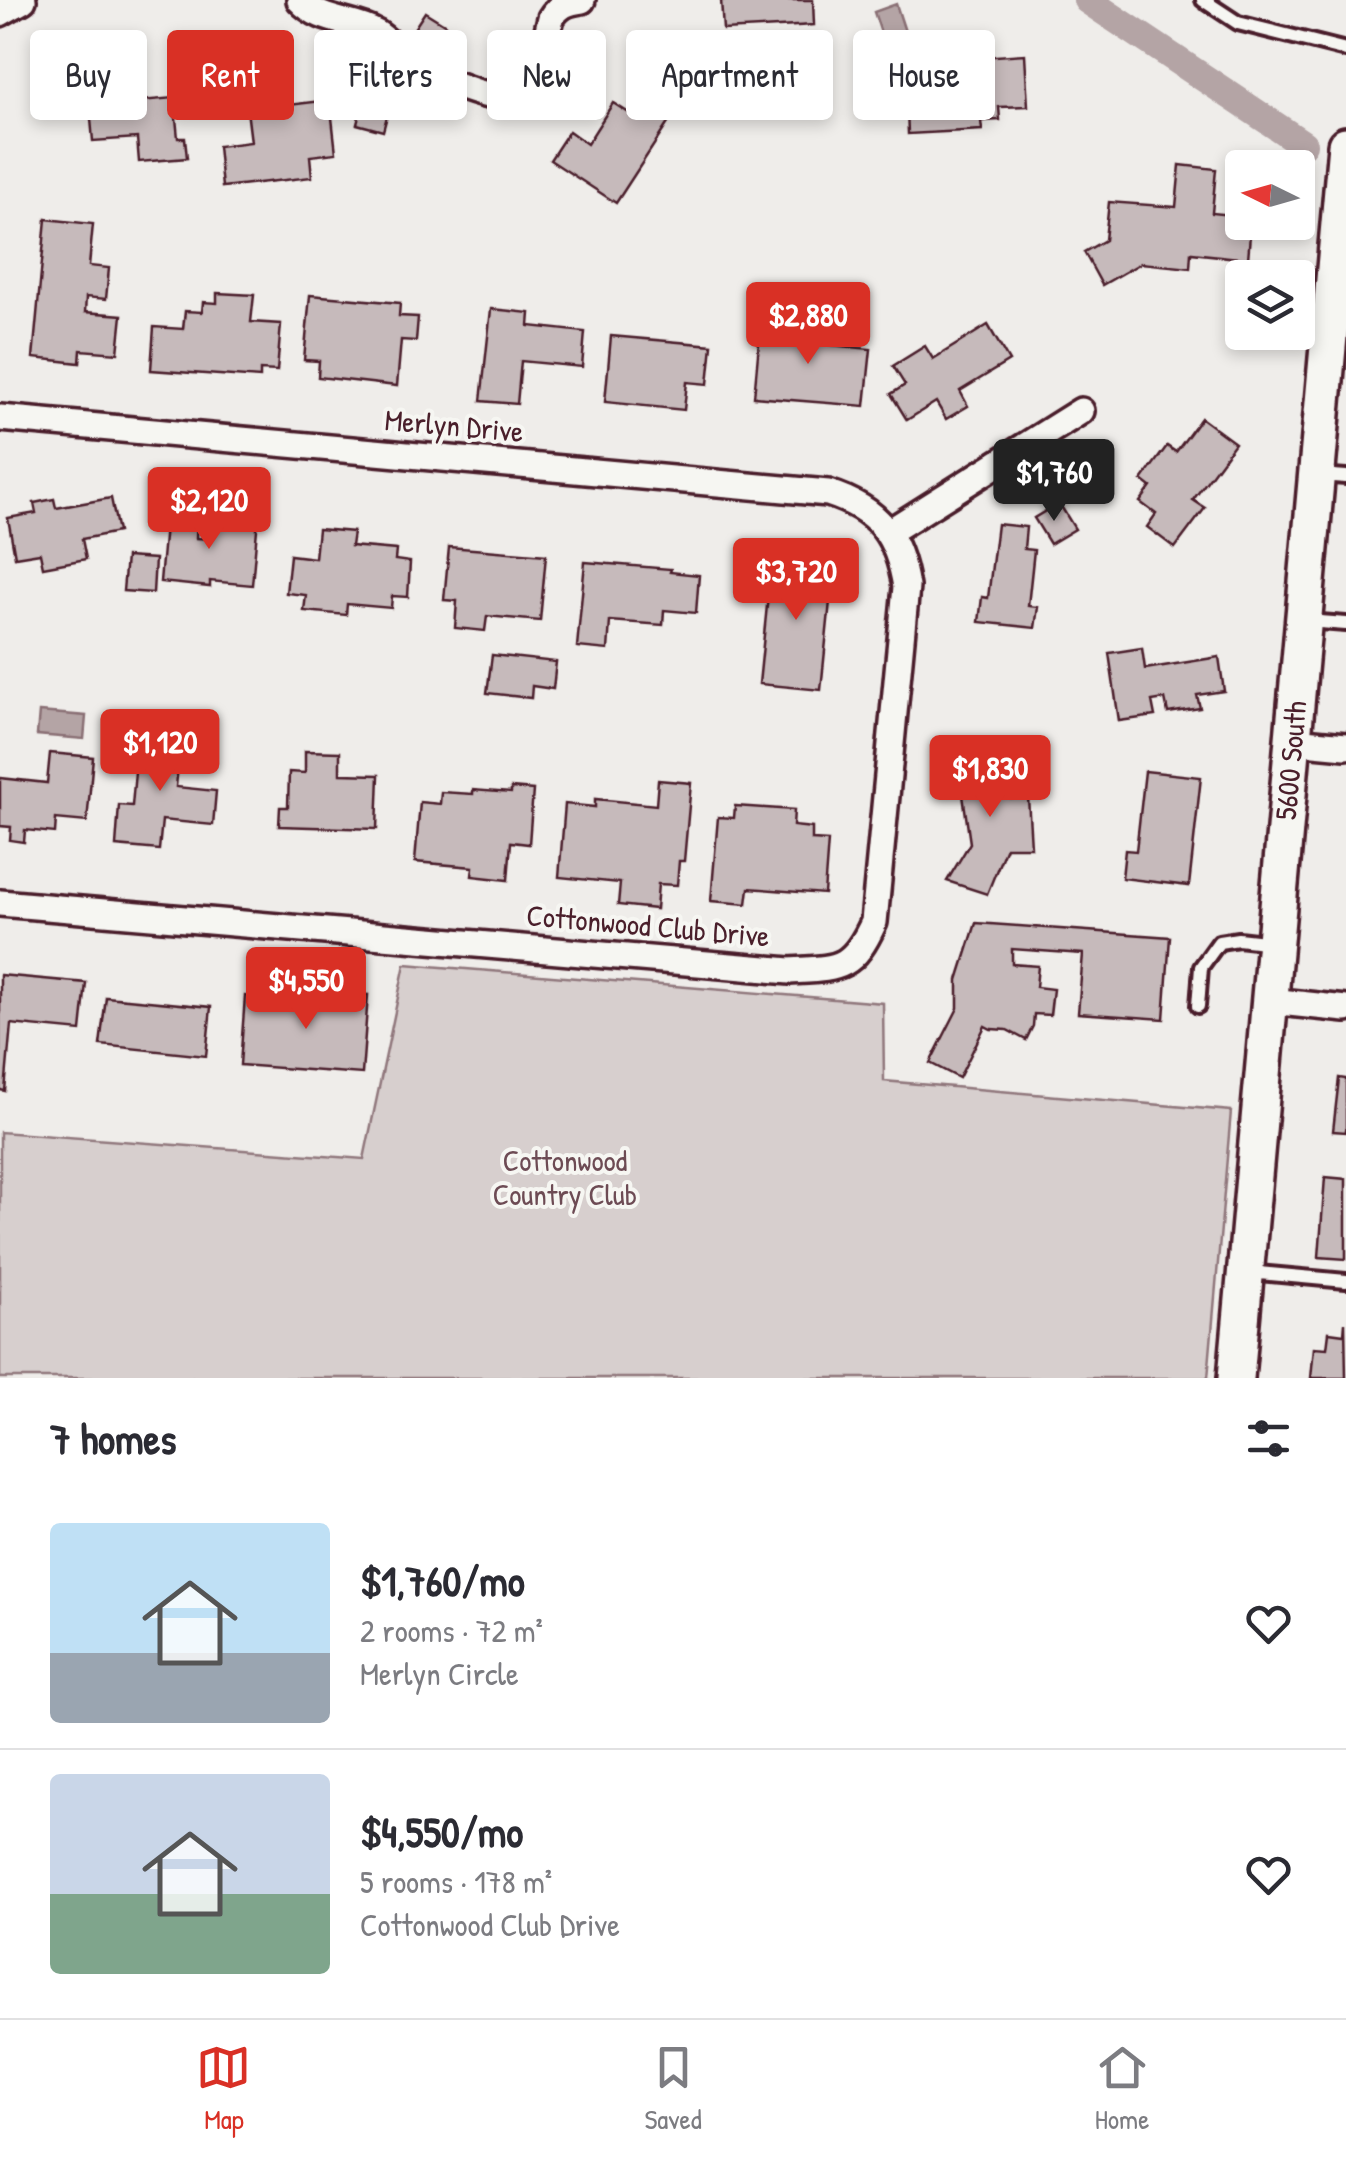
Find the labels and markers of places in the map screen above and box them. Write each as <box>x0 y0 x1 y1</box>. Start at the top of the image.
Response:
pin: $2,880 <box>727 282 889 367</box>
pin: $1,760 <box>973 439 1135 524</box>
pin: $2,120 <box>128 467 290 552</box>
pin: $3,720 <box>715 538 877 623</box>
pin: $1,120 <box>79 709 241 794</box>
pin: $1,830 <box>909 735 1071 820</box>
pin: $4,550 <box>225 947 387 1032</box>

